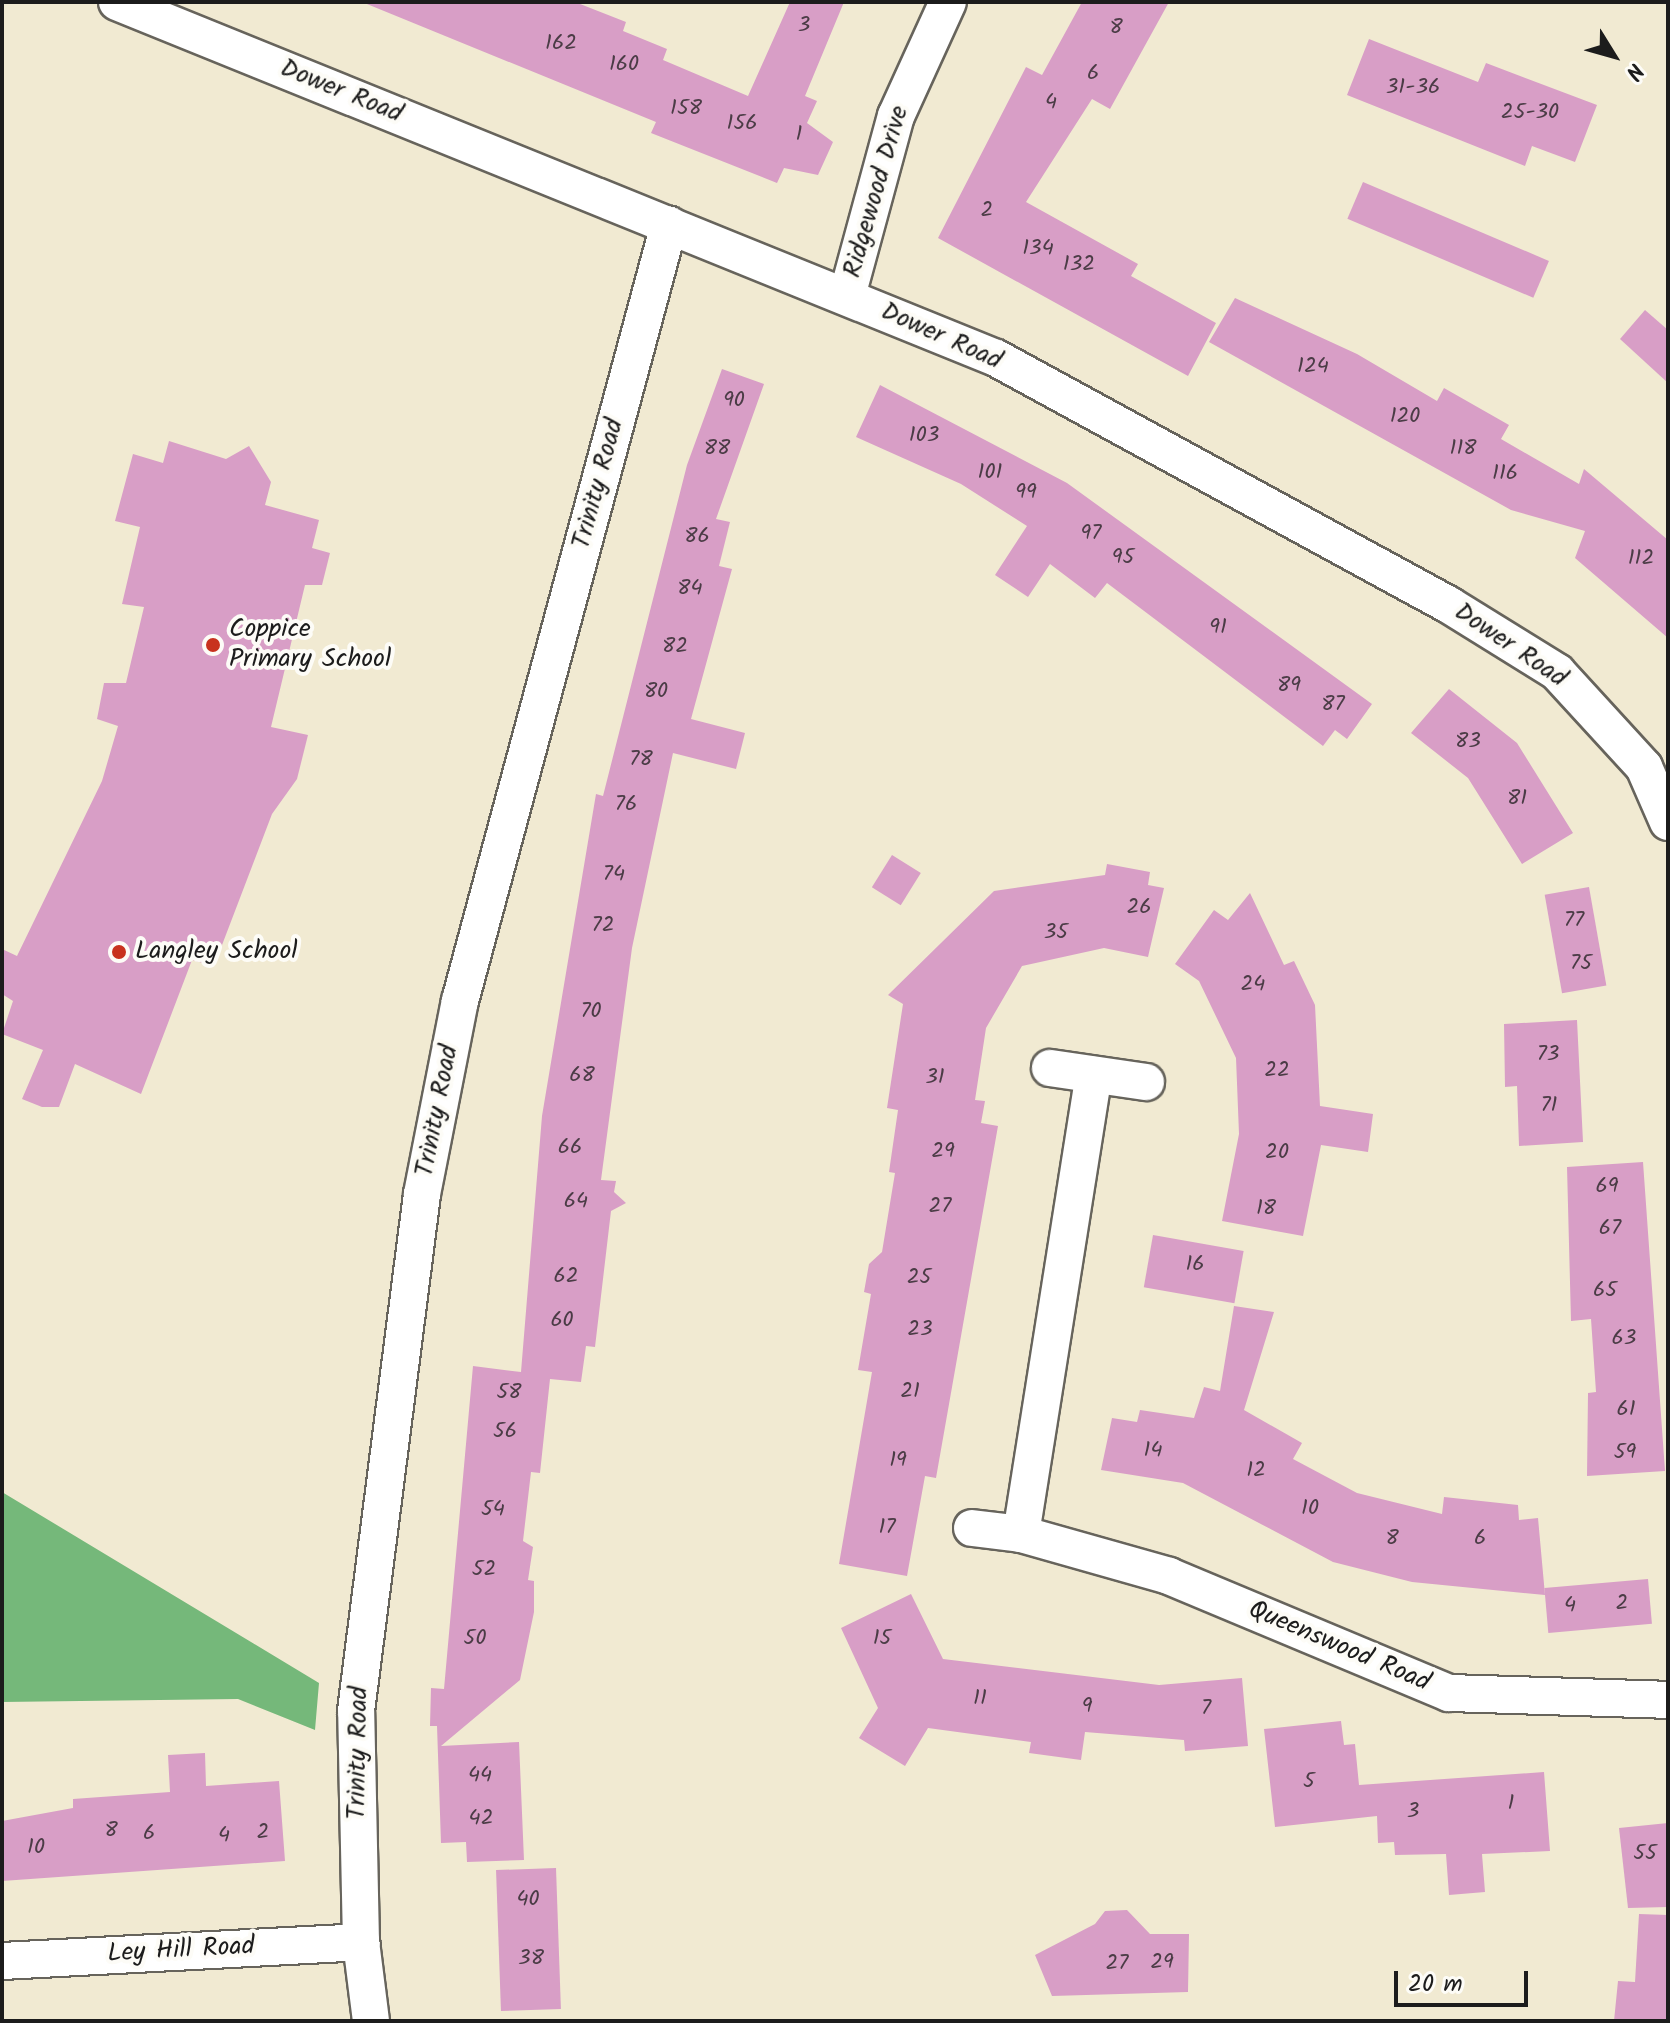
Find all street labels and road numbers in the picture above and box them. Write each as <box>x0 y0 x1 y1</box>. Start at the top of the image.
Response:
street label: Dower Road <box>275 53 407 131</box>
street label: Ridgewood Drive <box>838 103 916 281</box>
street label: Dower Road <box>876 297 1006 377</box>
street label: Trinity Road <box>567 415 631 553</box>
street label: Dower Road <box>1448 597 1572 695</box>
street label: Trinity Road <box>410 1042 466 1180</box>
street label: Queenswood Road <box>1244 1595 1434 1699</box>
street label: Trinity Road <box>342 1686 376 1820</box>
street label: Ley Hill Road <box>107 1932 255 1970</box>

